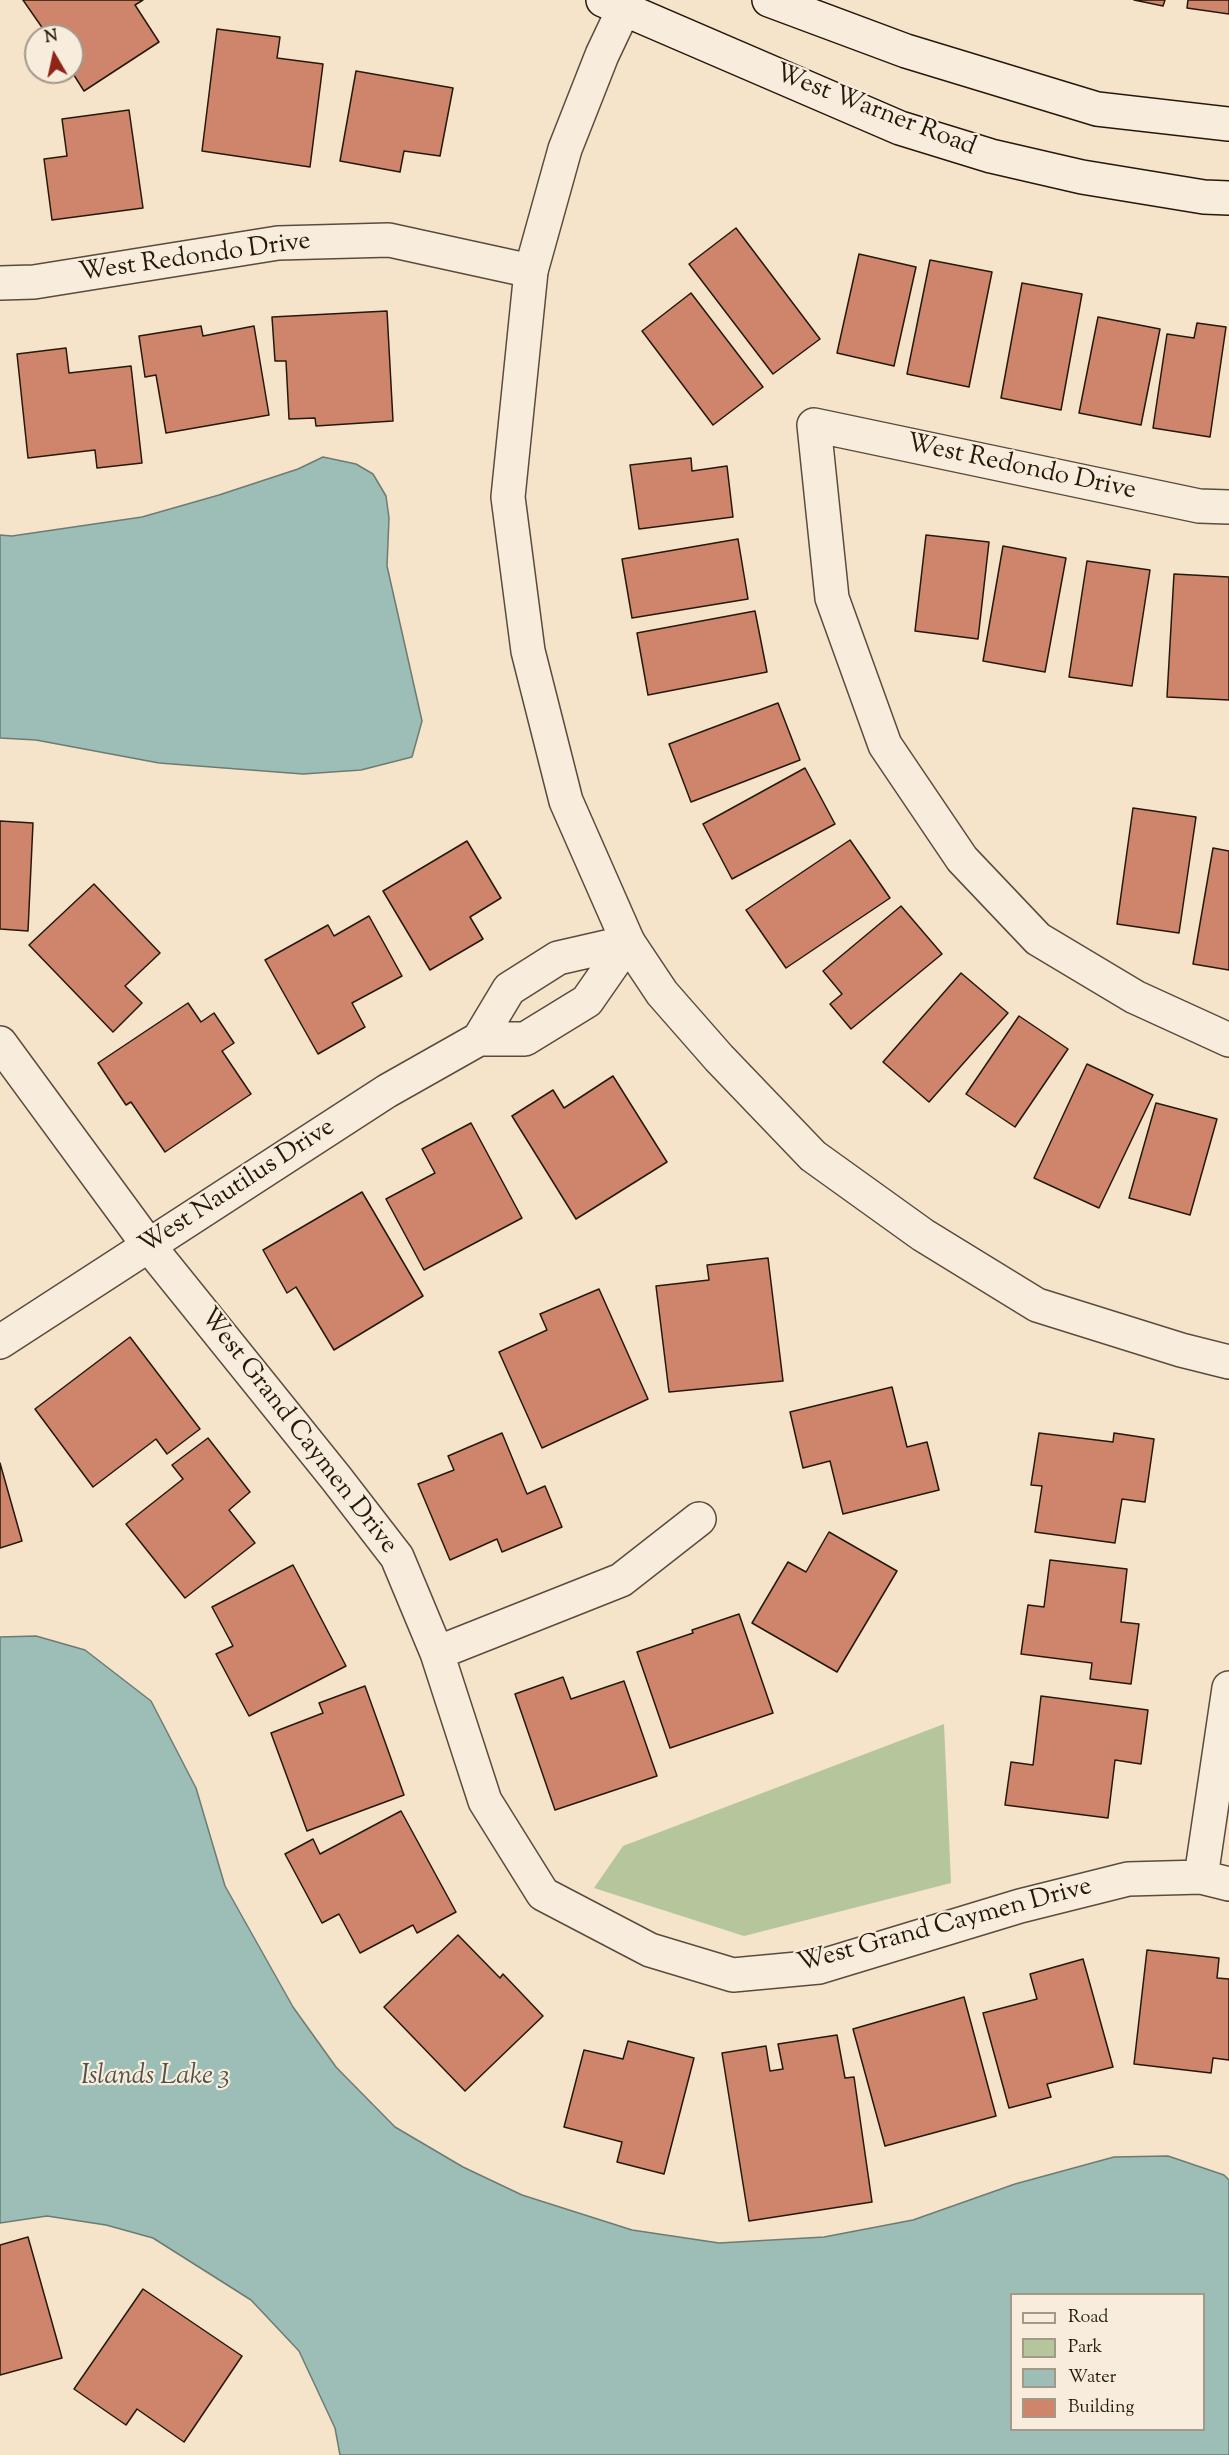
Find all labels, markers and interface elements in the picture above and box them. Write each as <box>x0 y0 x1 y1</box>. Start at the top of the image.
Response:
north arrow <box>24 24 84 84</box>
text: N <box>43 25 60 50</box>
street label: West Warner Road <box>770 59 980 165</box>
street label: West Redondo Drive <box>77 227 313 291</box>
street label: West Redondo Drive <box>903 429 1139 509</box>
street label: West Nautilus Drive <box>134 1113 342 1263</box>
street label: West Grand Caymen Drive <box>191 1303 403 1561</box>
street label: West Grand Caymen Drive <box>794 1873 1096 1981</box>
water label: Islands Lake 3 <box>81 2062 229 2094</box>
legend <box>1010 2293 1205 2431</box>
text: Road <box>1068 2305 1108 2331</box>
text: Park <box>1068 2335 1102 2361</box>
text: Water <box>1068 2365 1116 2391</box>
text: Building <box>1068 2395 1134 2421</box>

